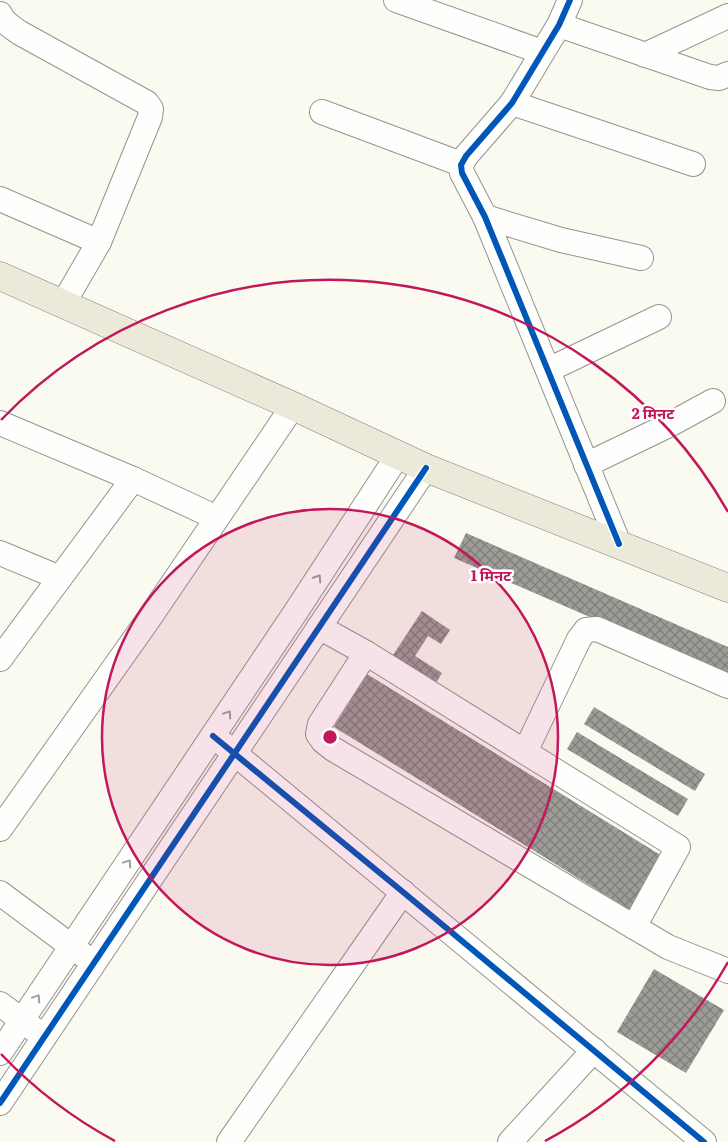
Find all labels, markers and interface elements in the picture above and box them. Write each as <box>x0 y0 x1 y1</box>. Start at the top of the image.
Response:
text: 2 मिनट <box>632 401 675 424</box>
text: 1 मिनट <box>471 563 512 586</box>
one-way arrow <box>312 575 321 584</box>
one-way arrow <box>222 710 231 719</box>
centre of rings <box>321 728 339 746</box>
one-way arrow <box>121 859 131 868</box>
one-way arrow <box>31 994 40 1004</box>

